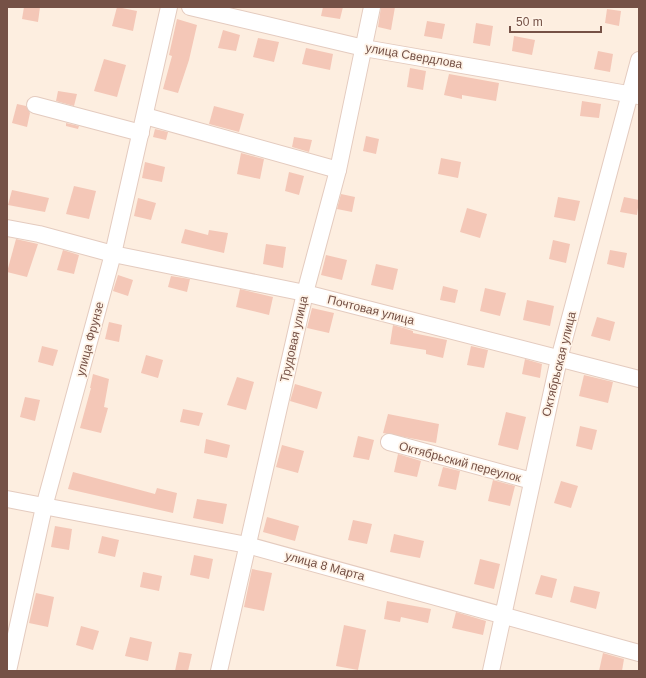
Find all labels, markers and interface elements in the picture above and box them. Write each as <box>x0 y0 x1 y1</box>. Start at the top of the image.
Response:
scale bar <box>510 8 601 34</box>
text: 50 m <box>516 15 543 29</box>
street label: улица Свердлова <box>365 41 464 71</box>
street label: Почтовая улица <box>326 292 416 328</box>
street label: Трудовая улица <box>277 294 311 384</box>
street label: улица Фрунзе <box>73 300 107 378</box>
street label: Октябрьская улица <box>539 310 579 418</box>
street label: Октябрьский переулок <box>397 439 523 485</box>
street label: улица 8 Марта <box>284 549 367 583</box>

